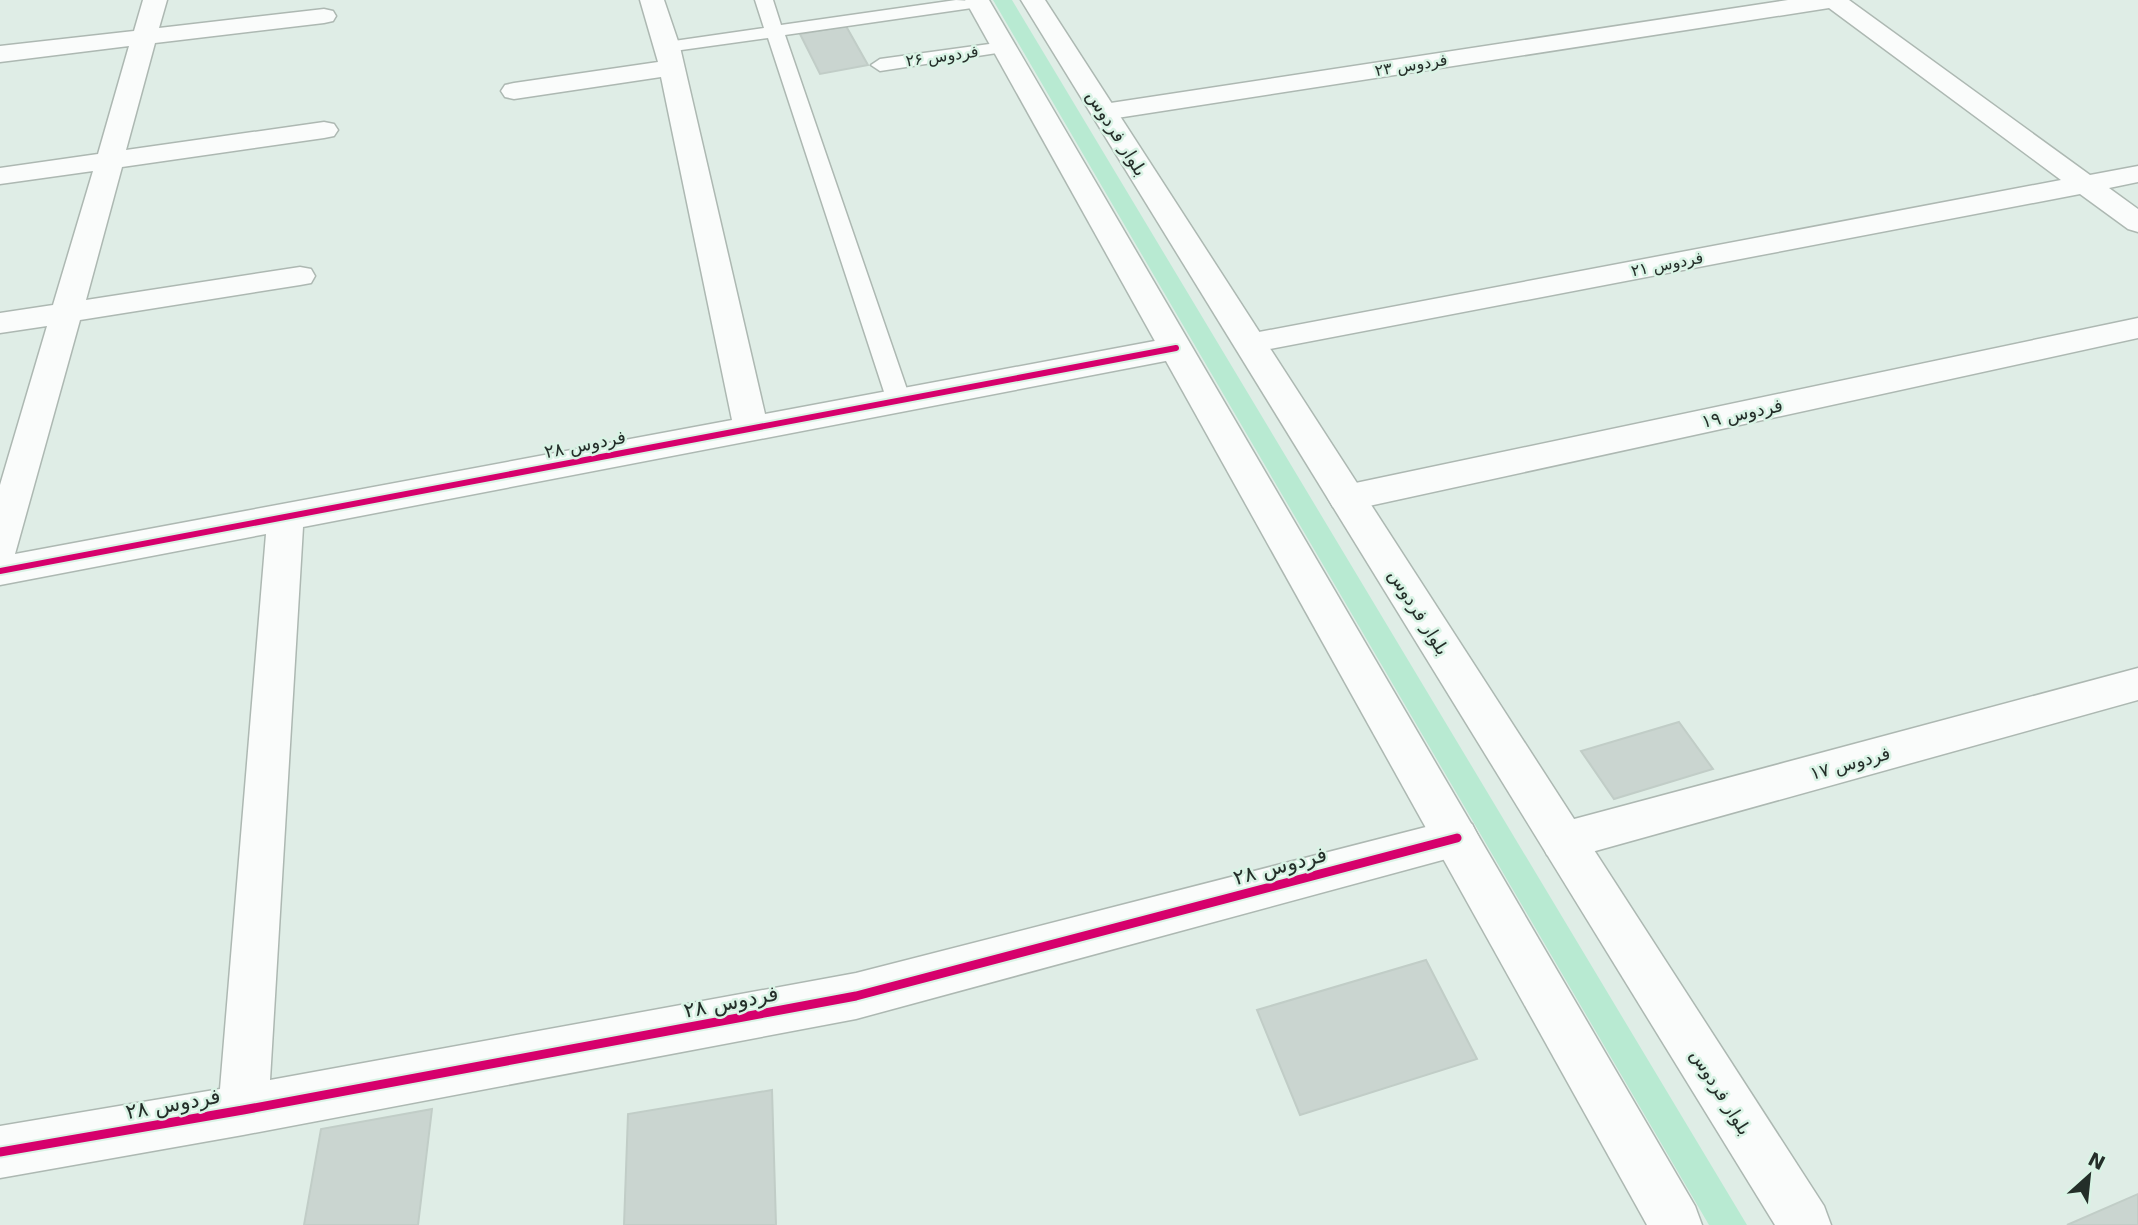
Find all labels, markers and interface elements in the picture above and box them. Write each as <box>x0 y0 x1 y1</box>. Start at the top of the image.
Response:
street label: فردوس ۲۶ <box>904 42 980 71</box>
street label: فردوس ۲۳ <box>1373 50 1449 81</box>
street label: بلوار فردوس <box>1082 86 1152 180</box>
street label: فردوس ۲۱ <box>1629 248 1705 281</box>
street label: فردوس ۱۹ <box>1700 394 1785 433</box>
street label: فردوس ۲۸ <box>543 426 628 463</box>
street label: بلوار فردوس <box>1384 565 1454 659</box>
street label: فردوس ۱۷ <box>1808 742 1893 785</box>
street label: فردوس ۲۸ <box>1231 842 1329 890</box>
street label: فردوس ۲۸ <box>682 981 780 1023</box>
street label: بلوار فردوس <box>1686 1045 1756 1139</box>
street label: فردوس ۲۸ <box>124 1084 222 1124</box>
north arrow <box>2054 1141 2124 1211</box>
text: N <box>2085 1147 2109 1174</box>

